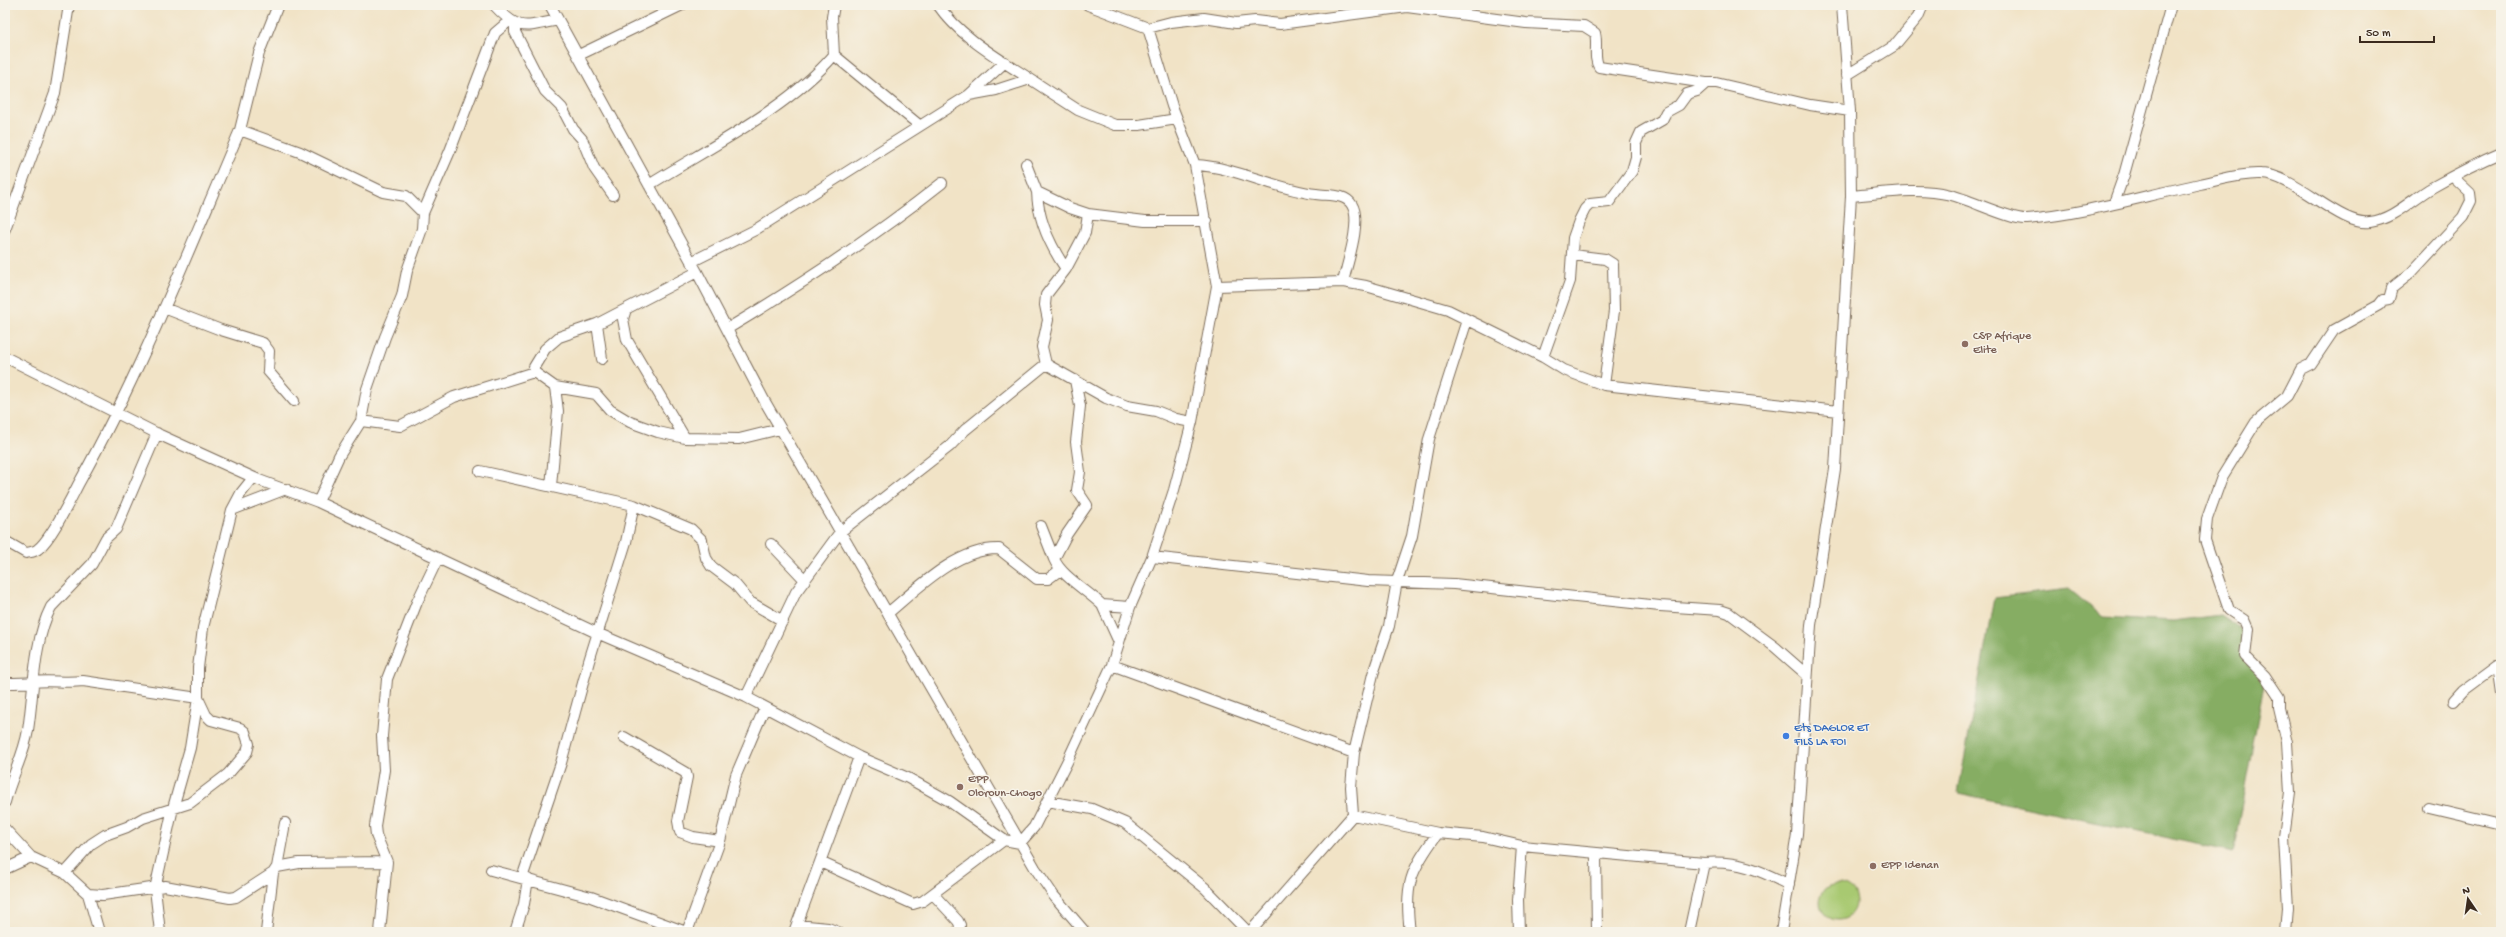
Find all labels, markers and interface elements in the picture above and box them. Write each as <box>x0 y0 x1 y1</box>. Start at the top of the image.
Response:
scale bar <box>2360 18 2434 44</box>
text: 50 m <box>2366 27 2391 41</box>
place label: CSP Afrique Elite <box>1973 330 2032 358</box>
marker: CSP Afrique Elite <box>1960 339 1970 349</box>
place label: Ets DAGLOR ET FILS LA FOI <box>1793 722 1870 750</box>
marker: Ets DAGLOR ET FILS LA FOI <box>1781 731 1791 741</box>
place label: EPP Oloroun-Chogo <box>968 773 1042 801</box>
marker: EPP Oloroun-Chogo <box>955 782 965 792</box>
place label: EPP Idenan <box>1881 859 1939 873</box>
marker: EPP Idenan <box>1868 861 1878 871</box>
north arrow <box>2448 879 2488 919</box>
text: N <box>2461 885 2471 898</box>

